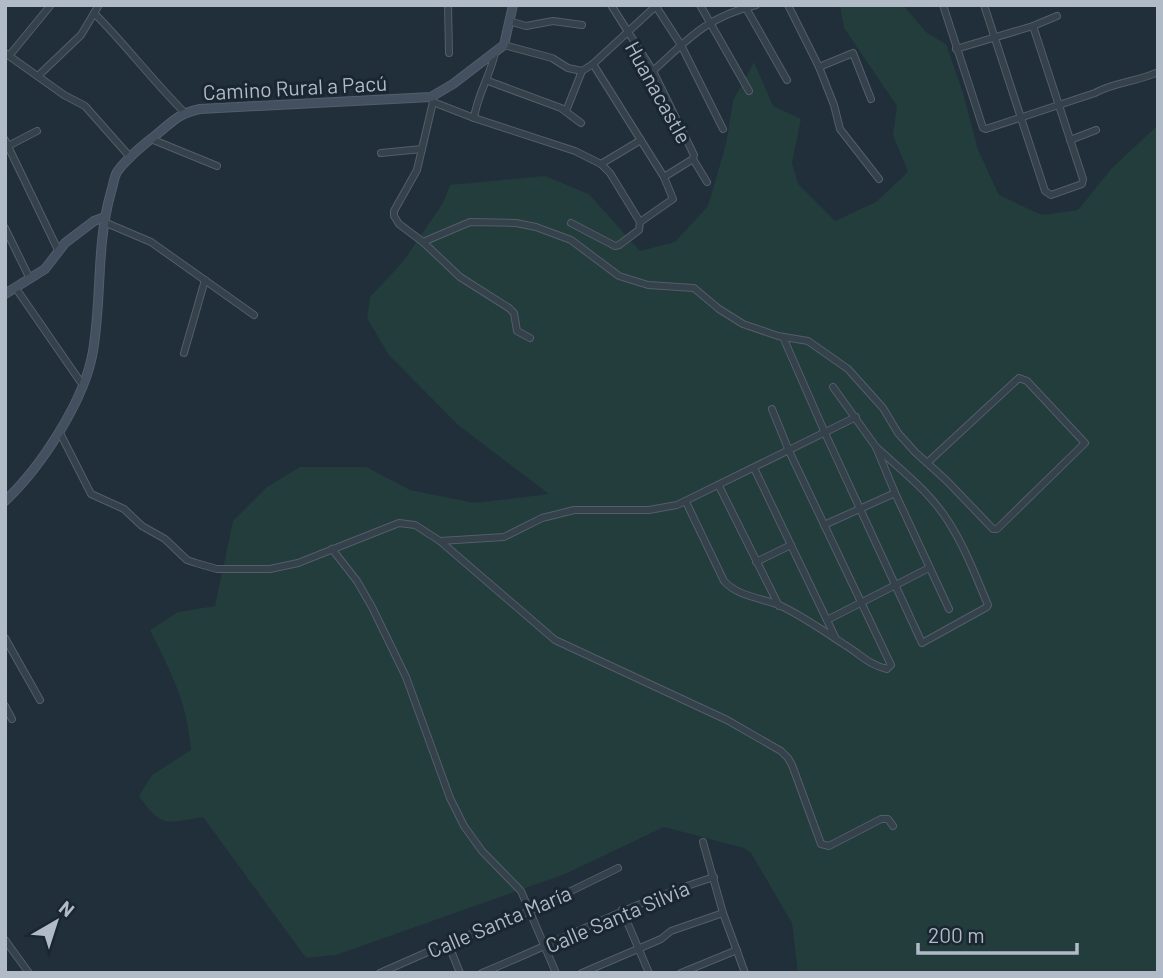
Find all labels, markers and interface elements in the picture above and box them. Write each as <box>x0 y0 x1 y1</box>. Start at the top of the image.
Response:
street label: Huanacastle <box>621 36 697 148</box>
street label: Camino Rural a Pacú <box>202 70 388 104</box>
street label: Calle Santa Silvia <box>541 874 693 958</box>
street label: Calle Santa María <box>423 879 575 963</box>
north arrow <box>21 887 91 957</box>
text: N <box>55 895 79 921</box>
scale bar <box>918 912 1077 956</box>
text: 200 m <box>928 922 985 947</box>

